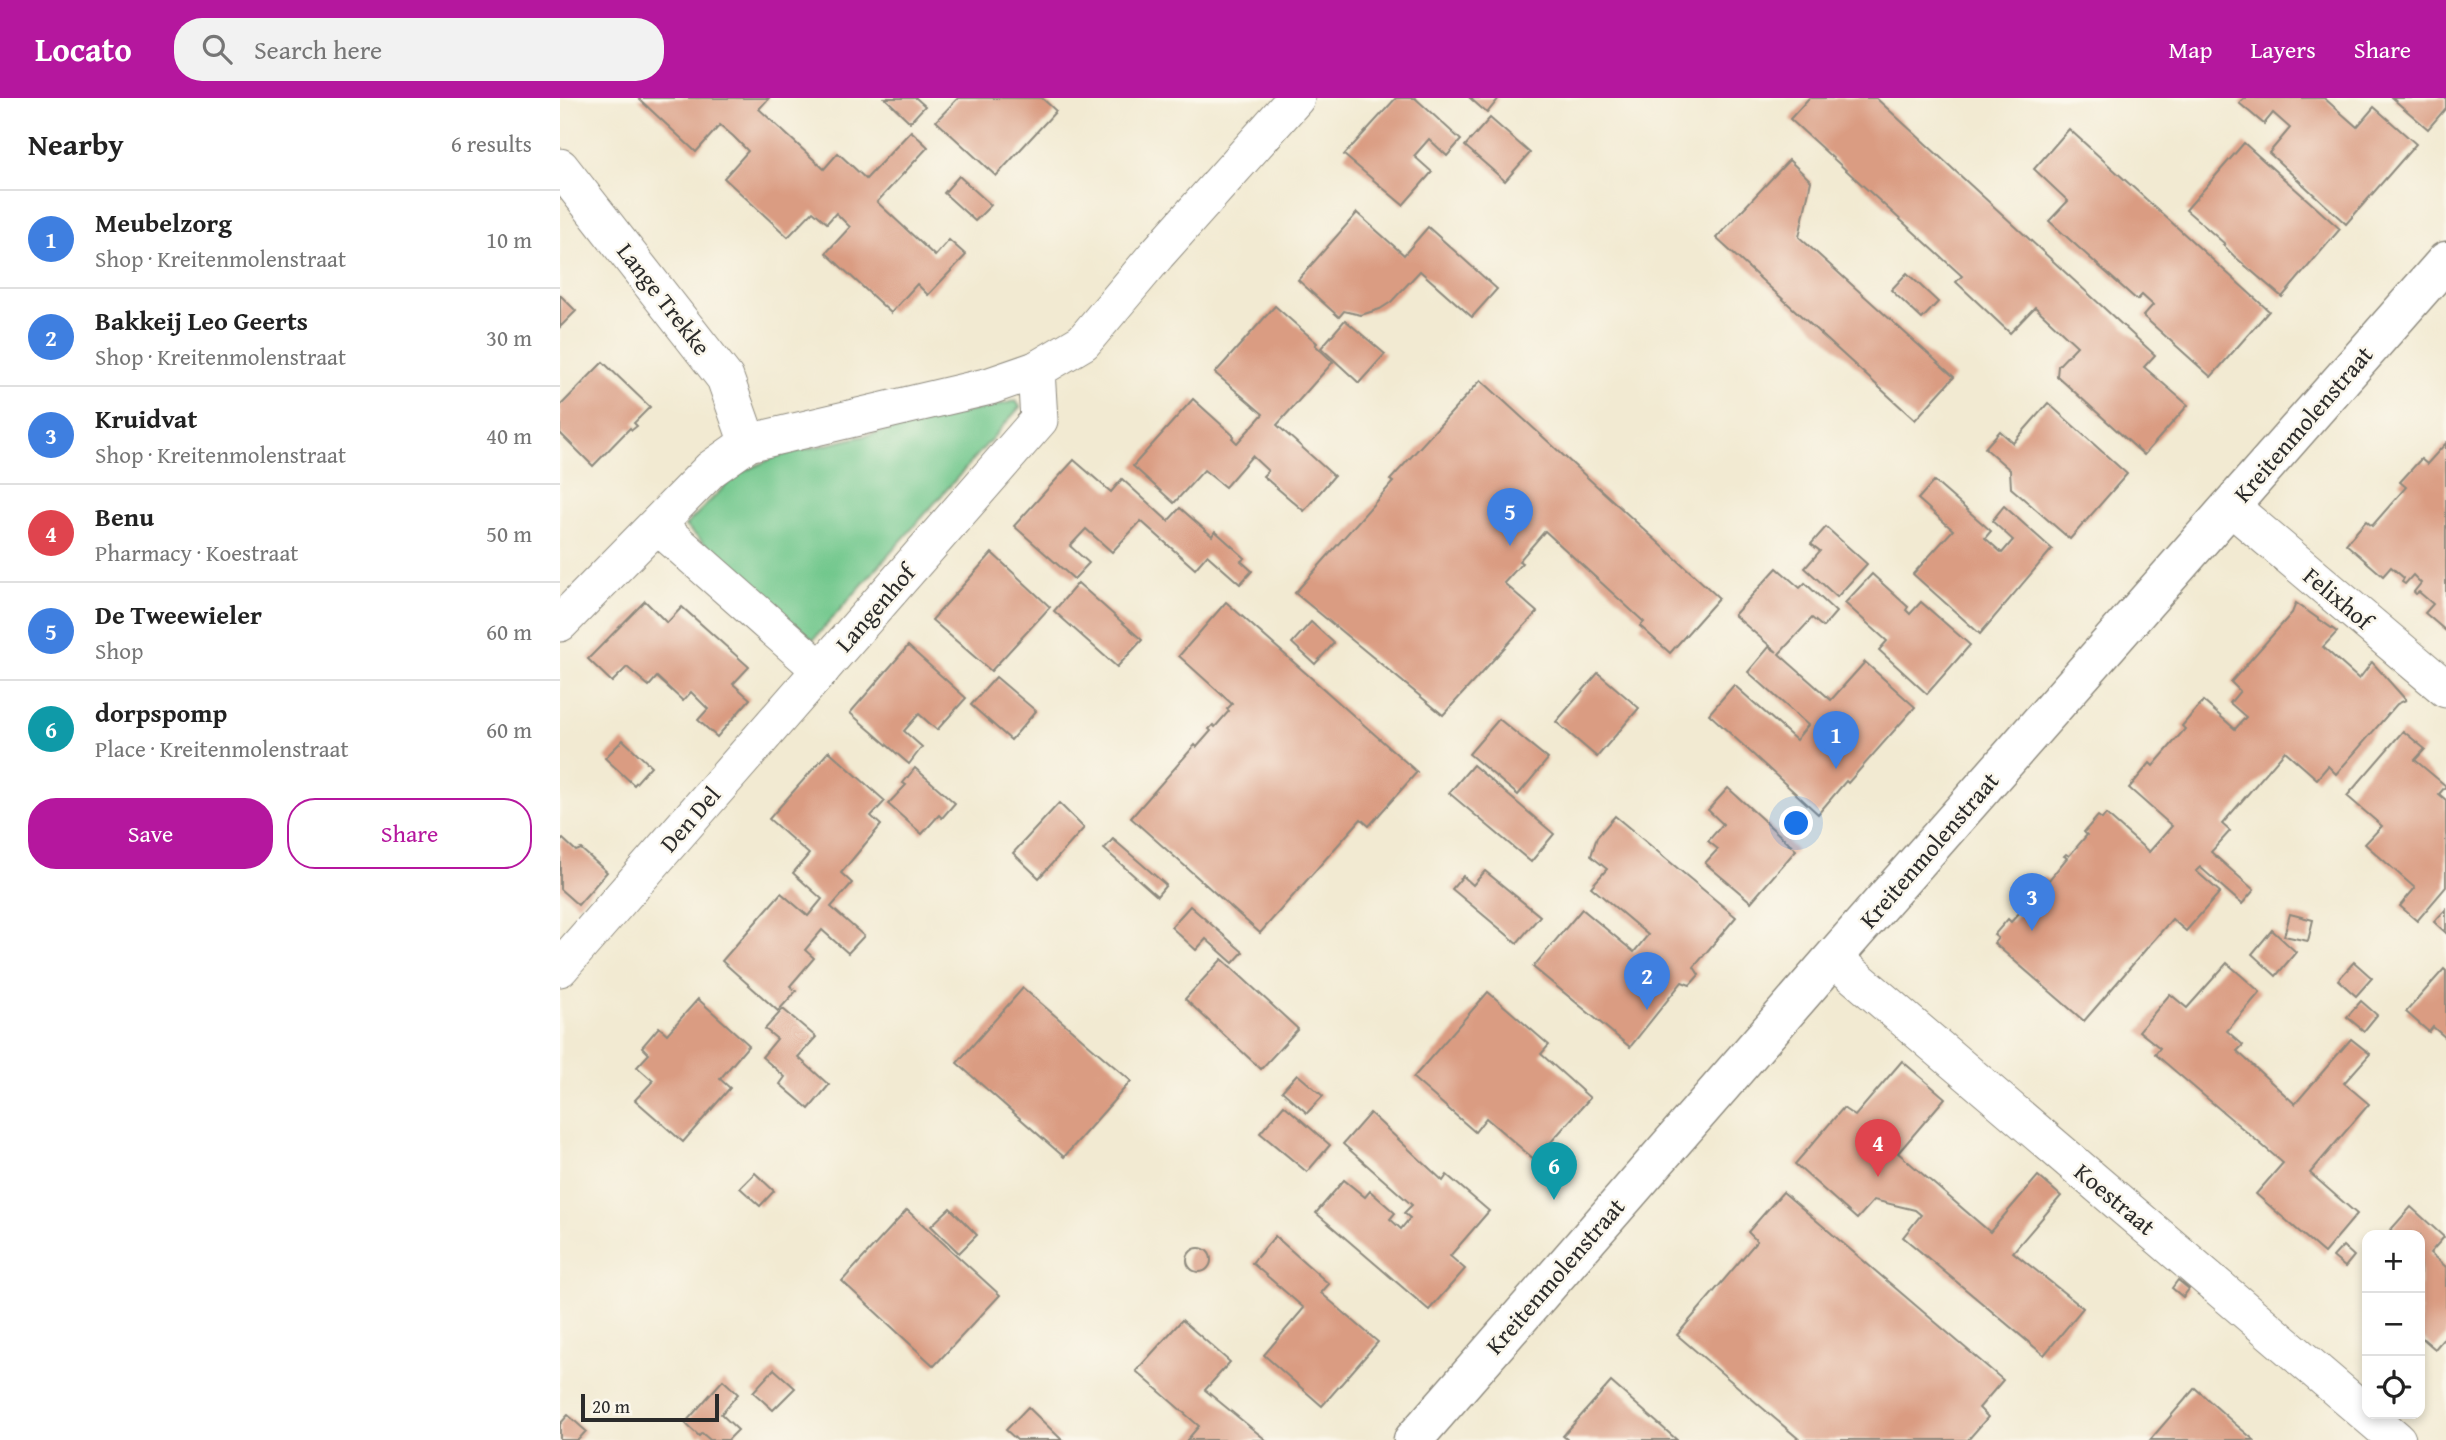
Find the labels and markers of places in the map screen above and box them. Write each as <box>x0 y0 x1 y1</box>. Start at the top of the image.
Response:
pin: 5 <box>1487 488 1533 546</box>
pin: 1 <box>1813 711 1859 769</box>
pin: 3 <box>2009 873 2055 931</box>
pin: 2 <box>1624 952 1670 1010</box>
pin: 4 <box>1855 1119 1901 1177</box>
pin: 6 <box>1531 1142 1577 1200</box>

